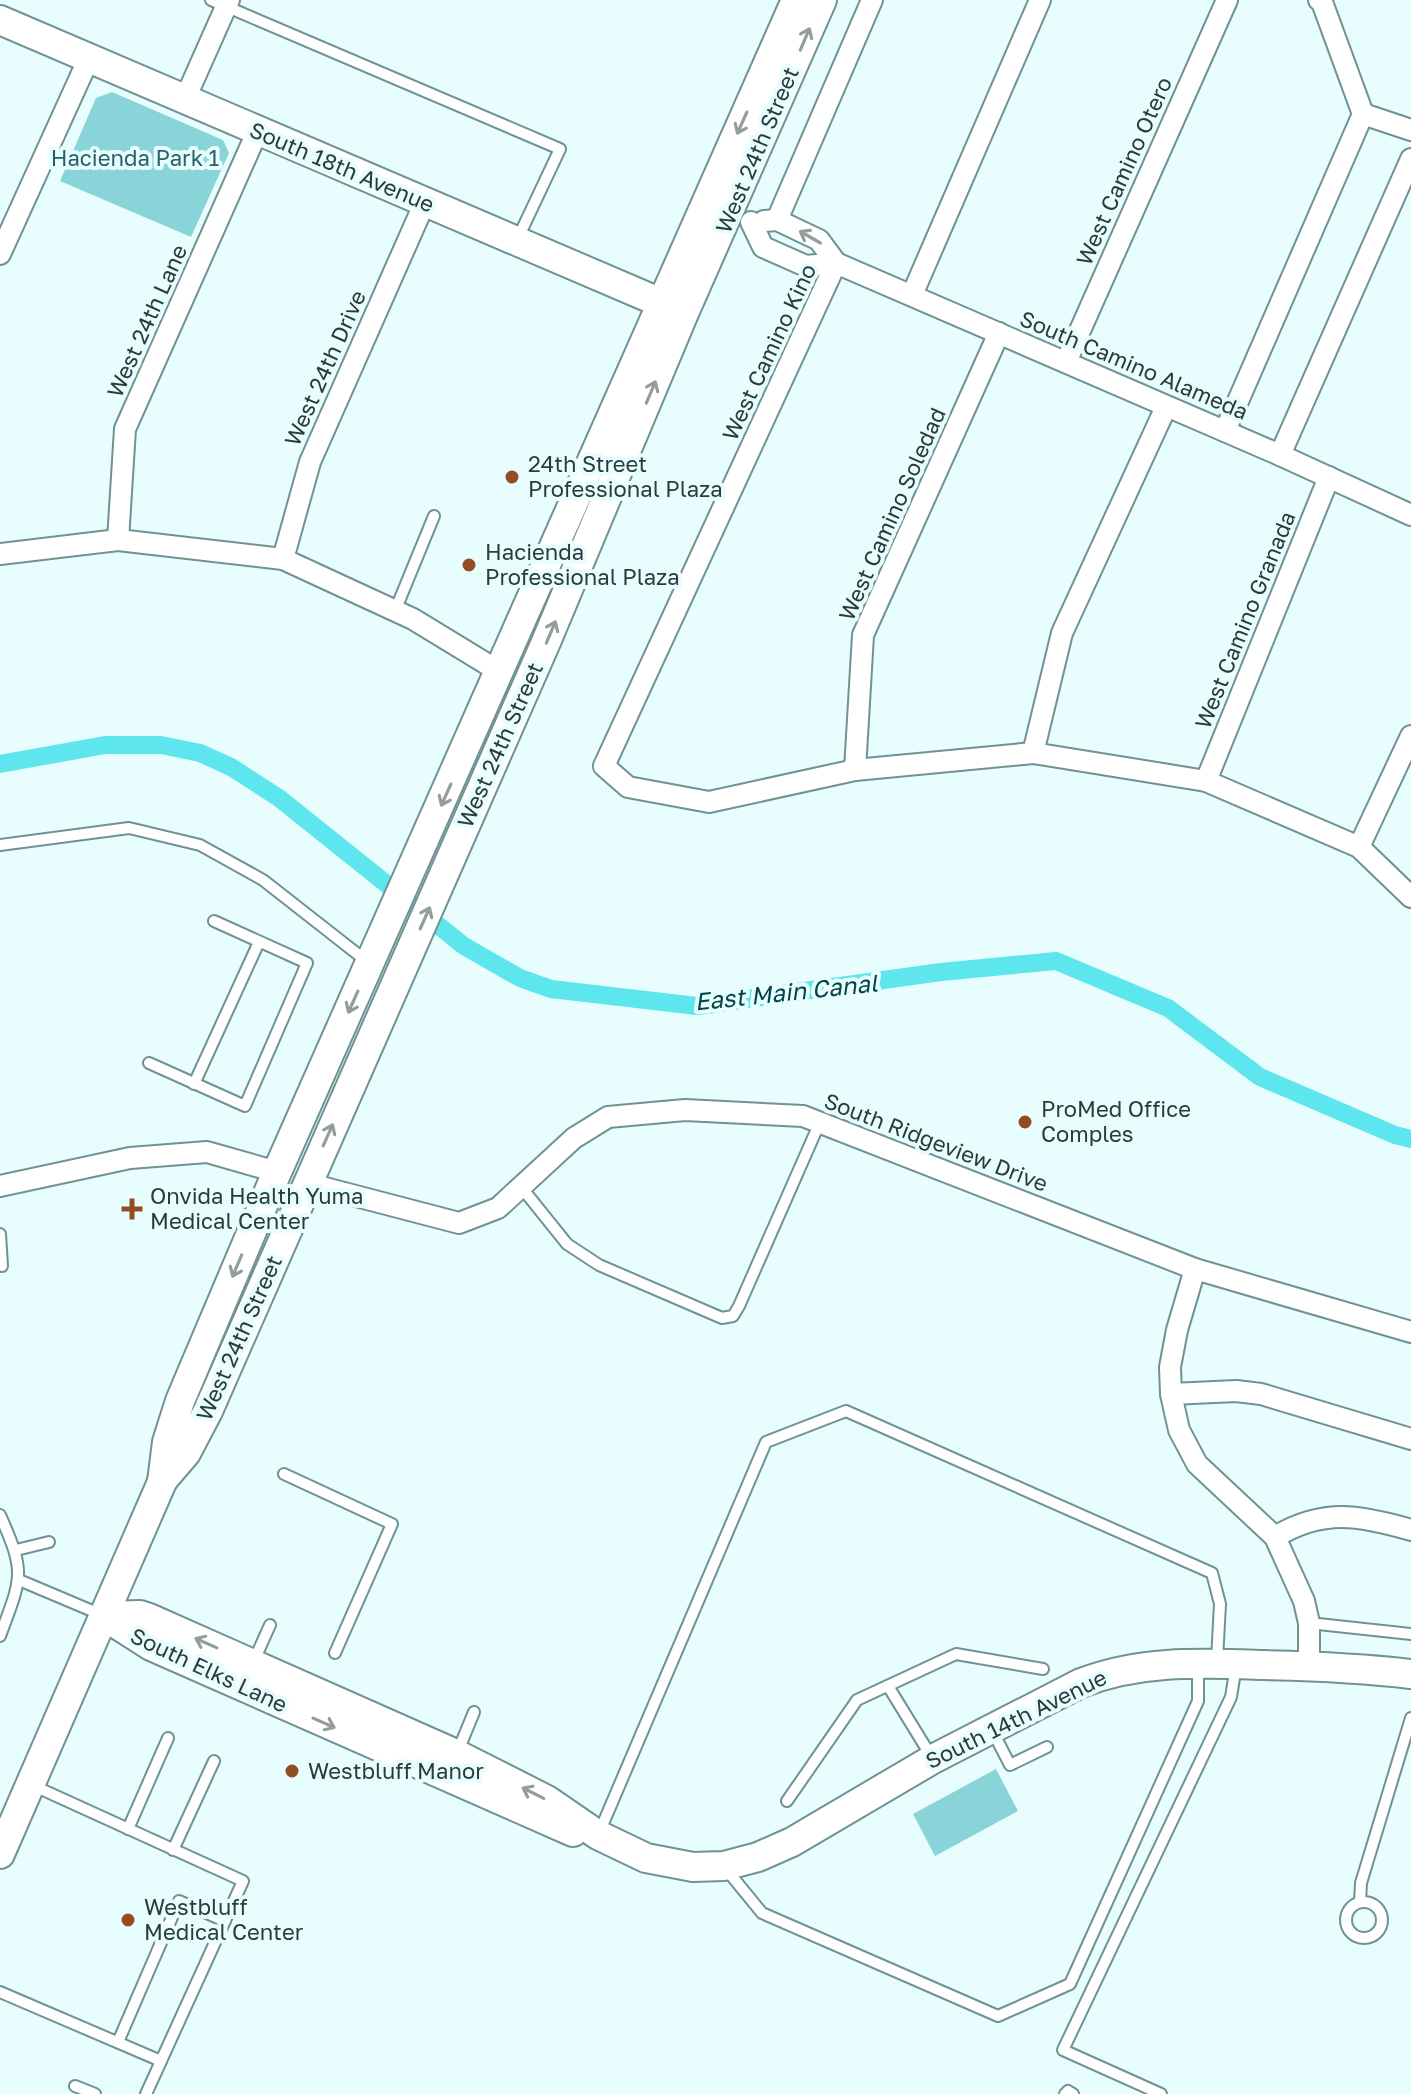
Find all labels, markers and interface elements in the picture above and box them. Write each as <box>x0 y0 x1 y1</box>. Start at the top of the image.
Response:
one-way arrow <box>799 27 814 51</box>
street label: West 24th Street <box>709 63 804 237</box>
street label: West Camino Otero <box>1070 72 1177 269</box>
one-way arrow <box>734 110 749 134</box>
street label: South 18th Avenue <box>246 115 439 218</box>
park label: Hacienda Park 1 <box>51 144 220 171</box>
one-way arrow <box>799 229 822 245</box>
street label: West 24th Lane <box>101 240 192 401</box>
street label: West Camino Kino <box>716 259 821 444</box>
street label: West 24th Drive <box>278 286 371 450</box>
street label: South Camino Alameda <box>1016 304 1252 425</box>
one-way arrow <box>645 380 660 405</box>
street label: West Camino Soledad <box>832 403 951 624</box>
place label: 24th Street Professional Plaza <box>528 450 723 502</box>
marker: 24th Street Professional Plaza <box>503 468 521 486</box>
street label: West Camino Granada <box>1189 507 1301 733</box>
place label: Hacienda Professional Plaza <box>485 538 680 590</box>
marker: Hacienda Professional Plaza <box>460 556 478 574</box>
one-way arrow <box>544 620 559 644</box>
street label: West 24th Street <box>451 658 548 832</box>
one-way arrow <box>437 782 452 807</box>
one-way arrow <box>418 906 433 931</box>
water label: East Main Canal <box>693 967 880 1016</box>
one-way arrow <box>345 989 360 1014</box>
street label: South Ridgeview Drive <box>821 1086 1052 1197</box>
place label: ProMed Office Comples <box>1041 1095 1191 1147</box>
marker: ProMed Office Comples <box>1016 1113 1034 1131</box>
one-way arrow <box>321 1123 336 1147</box>
place label: Onvida Health Yuma Medical Center <box>150 1182 363 1234</box>
marker: Onvida Health Yuma Medical Center <box>121 1198 143 1220</box>
street label: West 24th Street <box>190 1251 287 1425</box>
one-way arrow <box>229 1253 244 1278</box>
street label: South Elks Lane <box>126 1621 292 1718</box>
one-way arrow <box>194 1635 218 1650</box>
street label: South 14th Avenue <box>921 1663 1111 1774</box>
one-way arrow <box>312 1717 336 1732</box>
place label: Westbluff Manor <box>308 1757 484 1784</box>
marker: Westbluff Manor <box>283 1762 301 1780</box>
one-way arrow <box>521 1784 545 1800</box>
place label: Westbluff Medical Center <box>144 1893 304 1945</box>
marker: Westbluff Medical Center <box>119 1911 137 1929</box>

